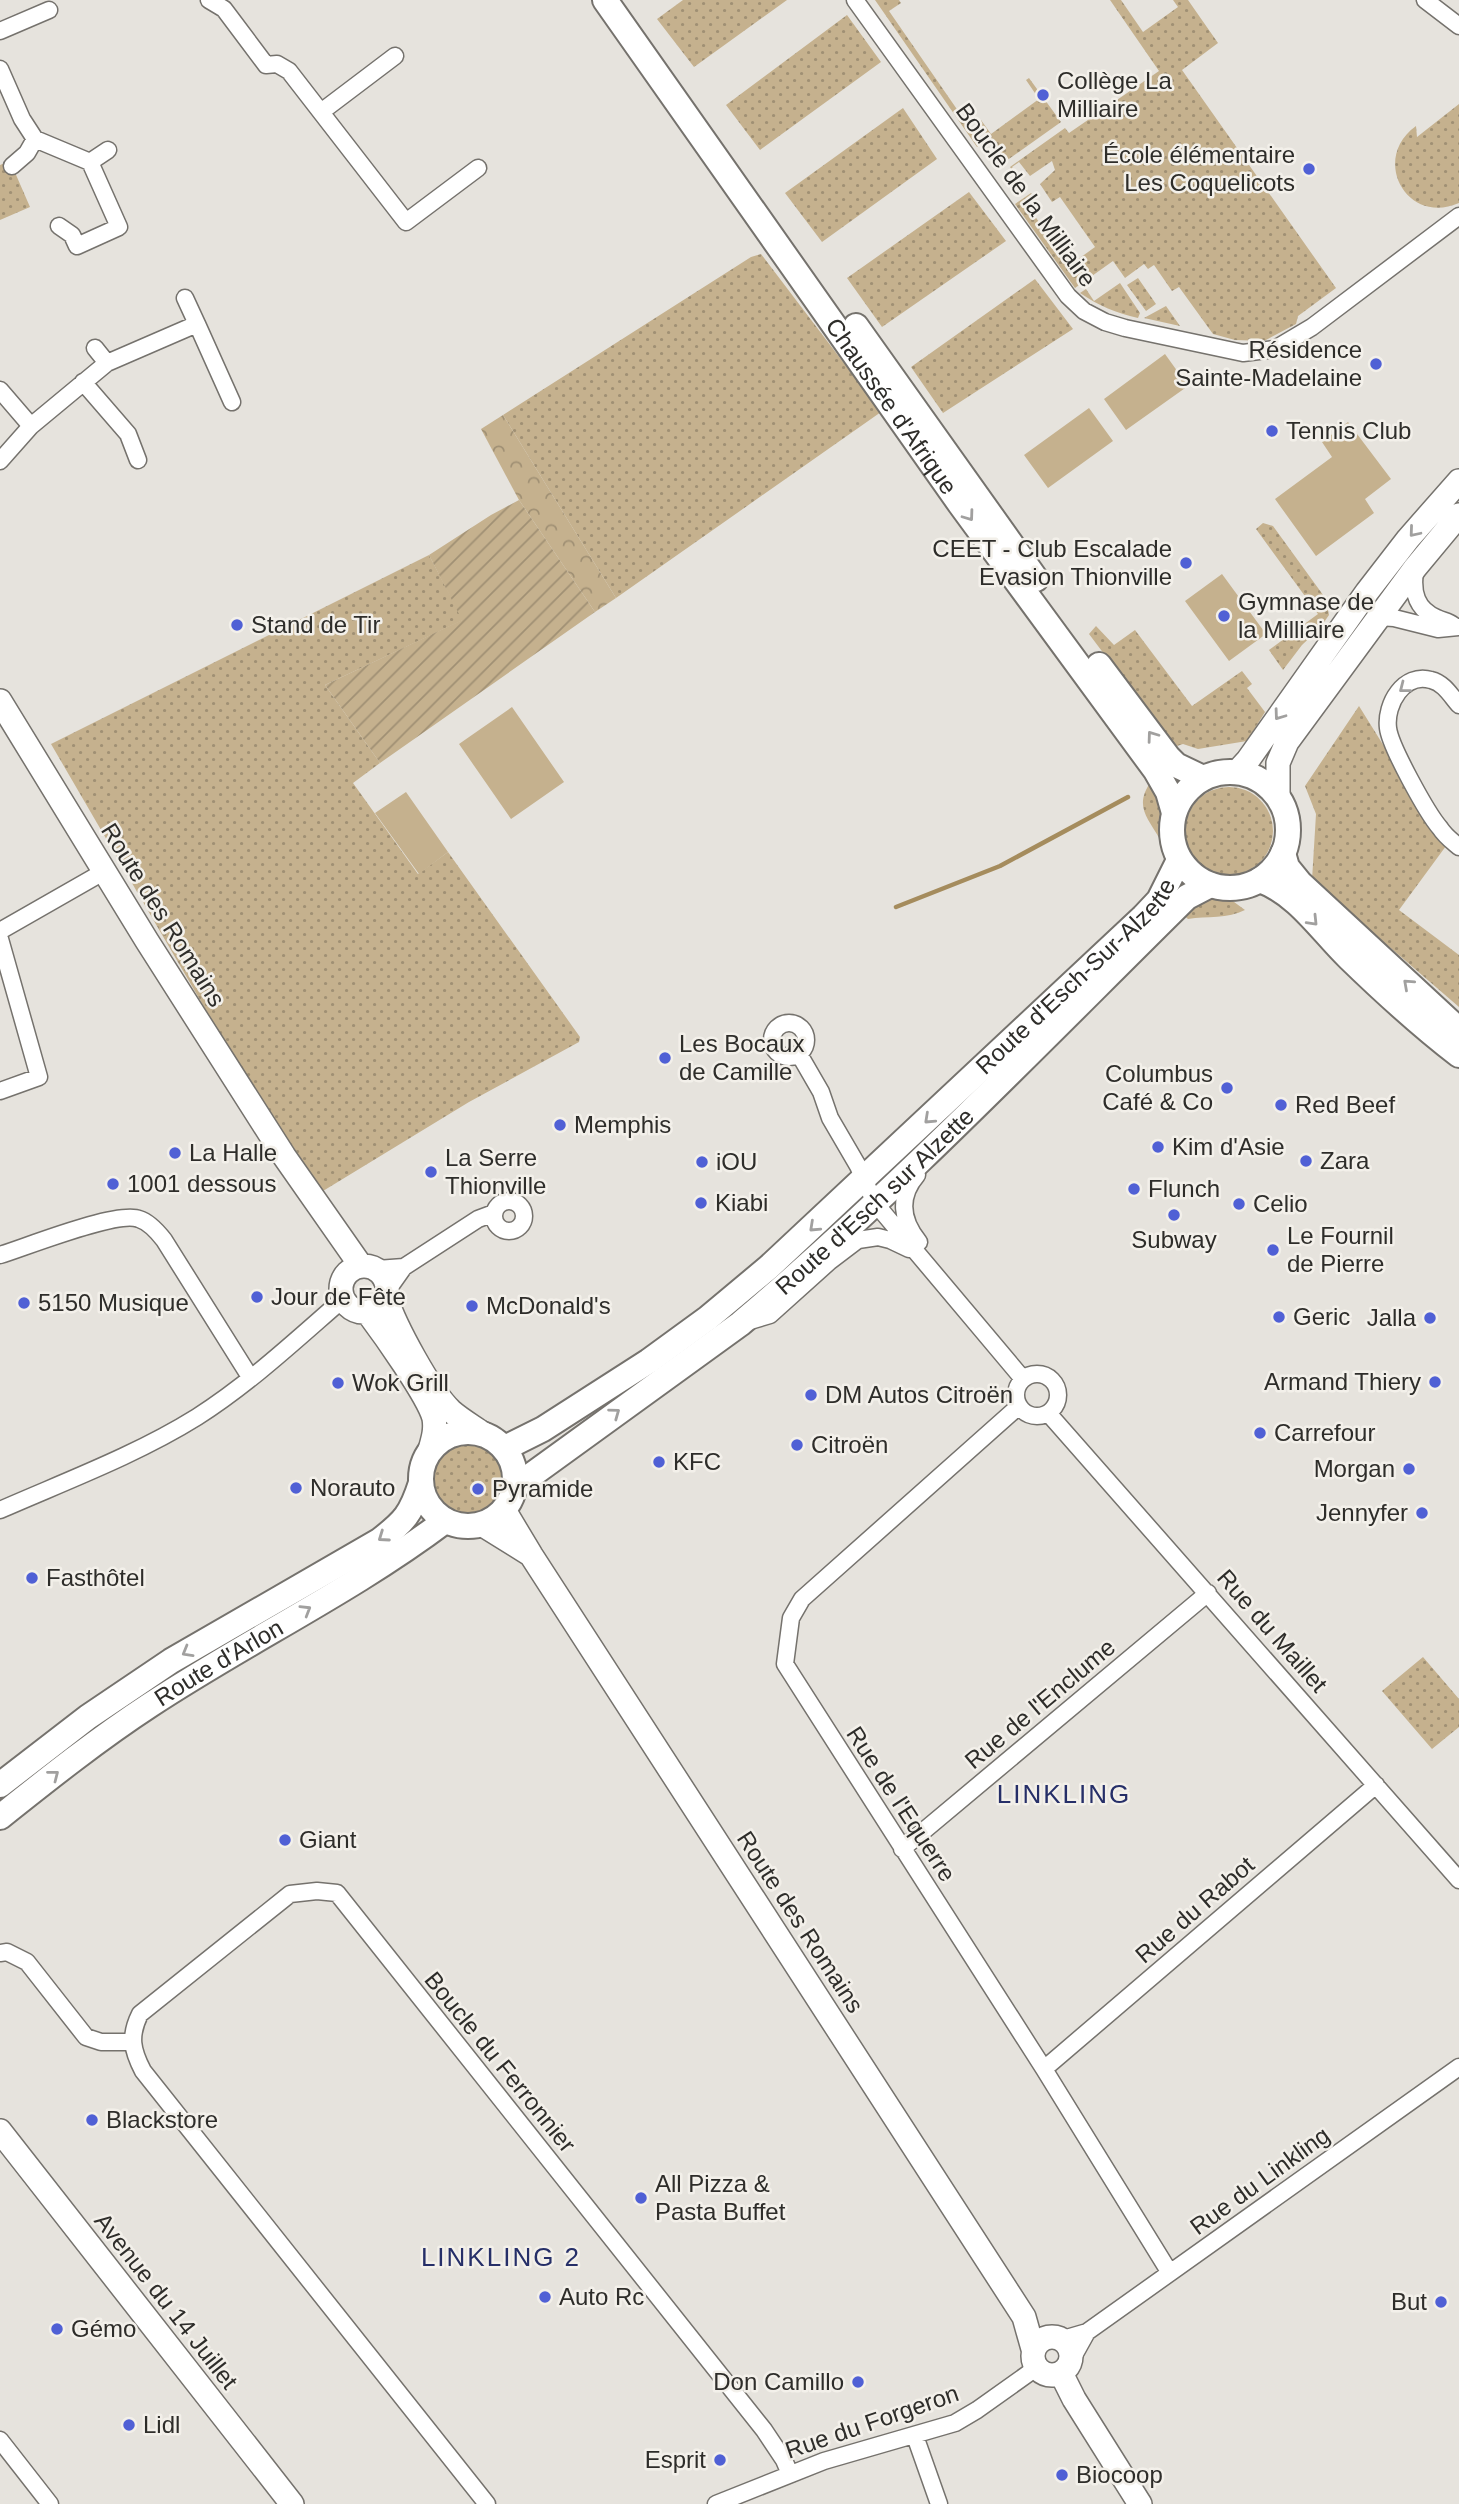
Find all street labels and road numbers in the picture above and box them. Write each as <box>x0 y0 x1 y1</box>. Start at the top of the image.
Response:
street label: Boucle de la Milliaire <box>951 98 1102 292</box>
street label: Chaussée d'Afrique <box>820 313 963 499</box>
street label: Route des Romains <box>96 818 231 1011</box>
street label: Route d'Esch-Sur-Alzette <box>970 874 1180 1079</box>
street label: Route d'Esch sur Alzette <box>770 1102 979 1300</box>
street label: Rue du Maillet <box>1212 1564 1333 1698</box>
street label: Route d'Arlon <box>149 1614 288 1711</box>
street label: Rue de l'Enclume <box>959 1633 1120 1774</box>
street label: Rue de l'Equerre <box>841 1721 962 1886</box>
street label: Route des Romains <box>732 1826 869 2017</box>
street label: Rue du Rabot <box>1130 1851 1260 1968</box>
street label: Boucle du Ferronnier <box>419 1966 581 2157</box>
street label: Rue du Linkling <box>1185 2121 1335 2240</box>
street label: Avenue du 14 Juillet <box>89 2207 244 2394</box>
street label: Rue du Forgeron <box>782 2379 962 2464</box>

